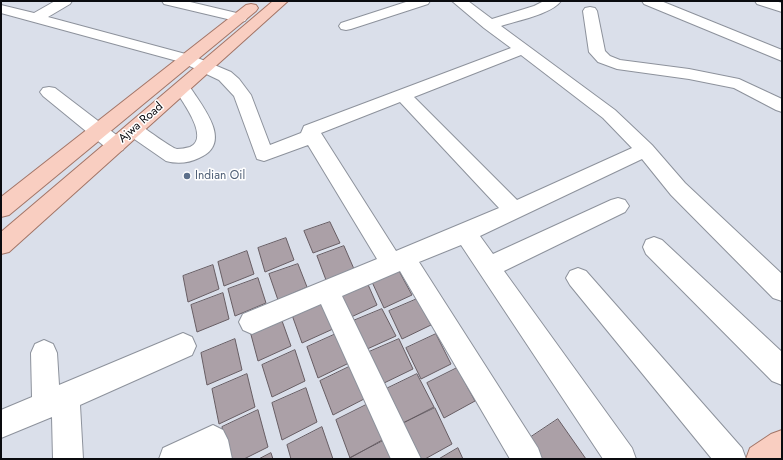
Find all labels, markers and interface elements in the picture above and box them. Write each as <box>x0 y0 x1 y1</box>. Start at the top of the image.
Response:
street label: Ajwa Road <box>116 100 166 146</box>
place label: Indian Oil <box>195 169 245 183</box>
marker: Indian Oil <box>182 171 192 181</box>

